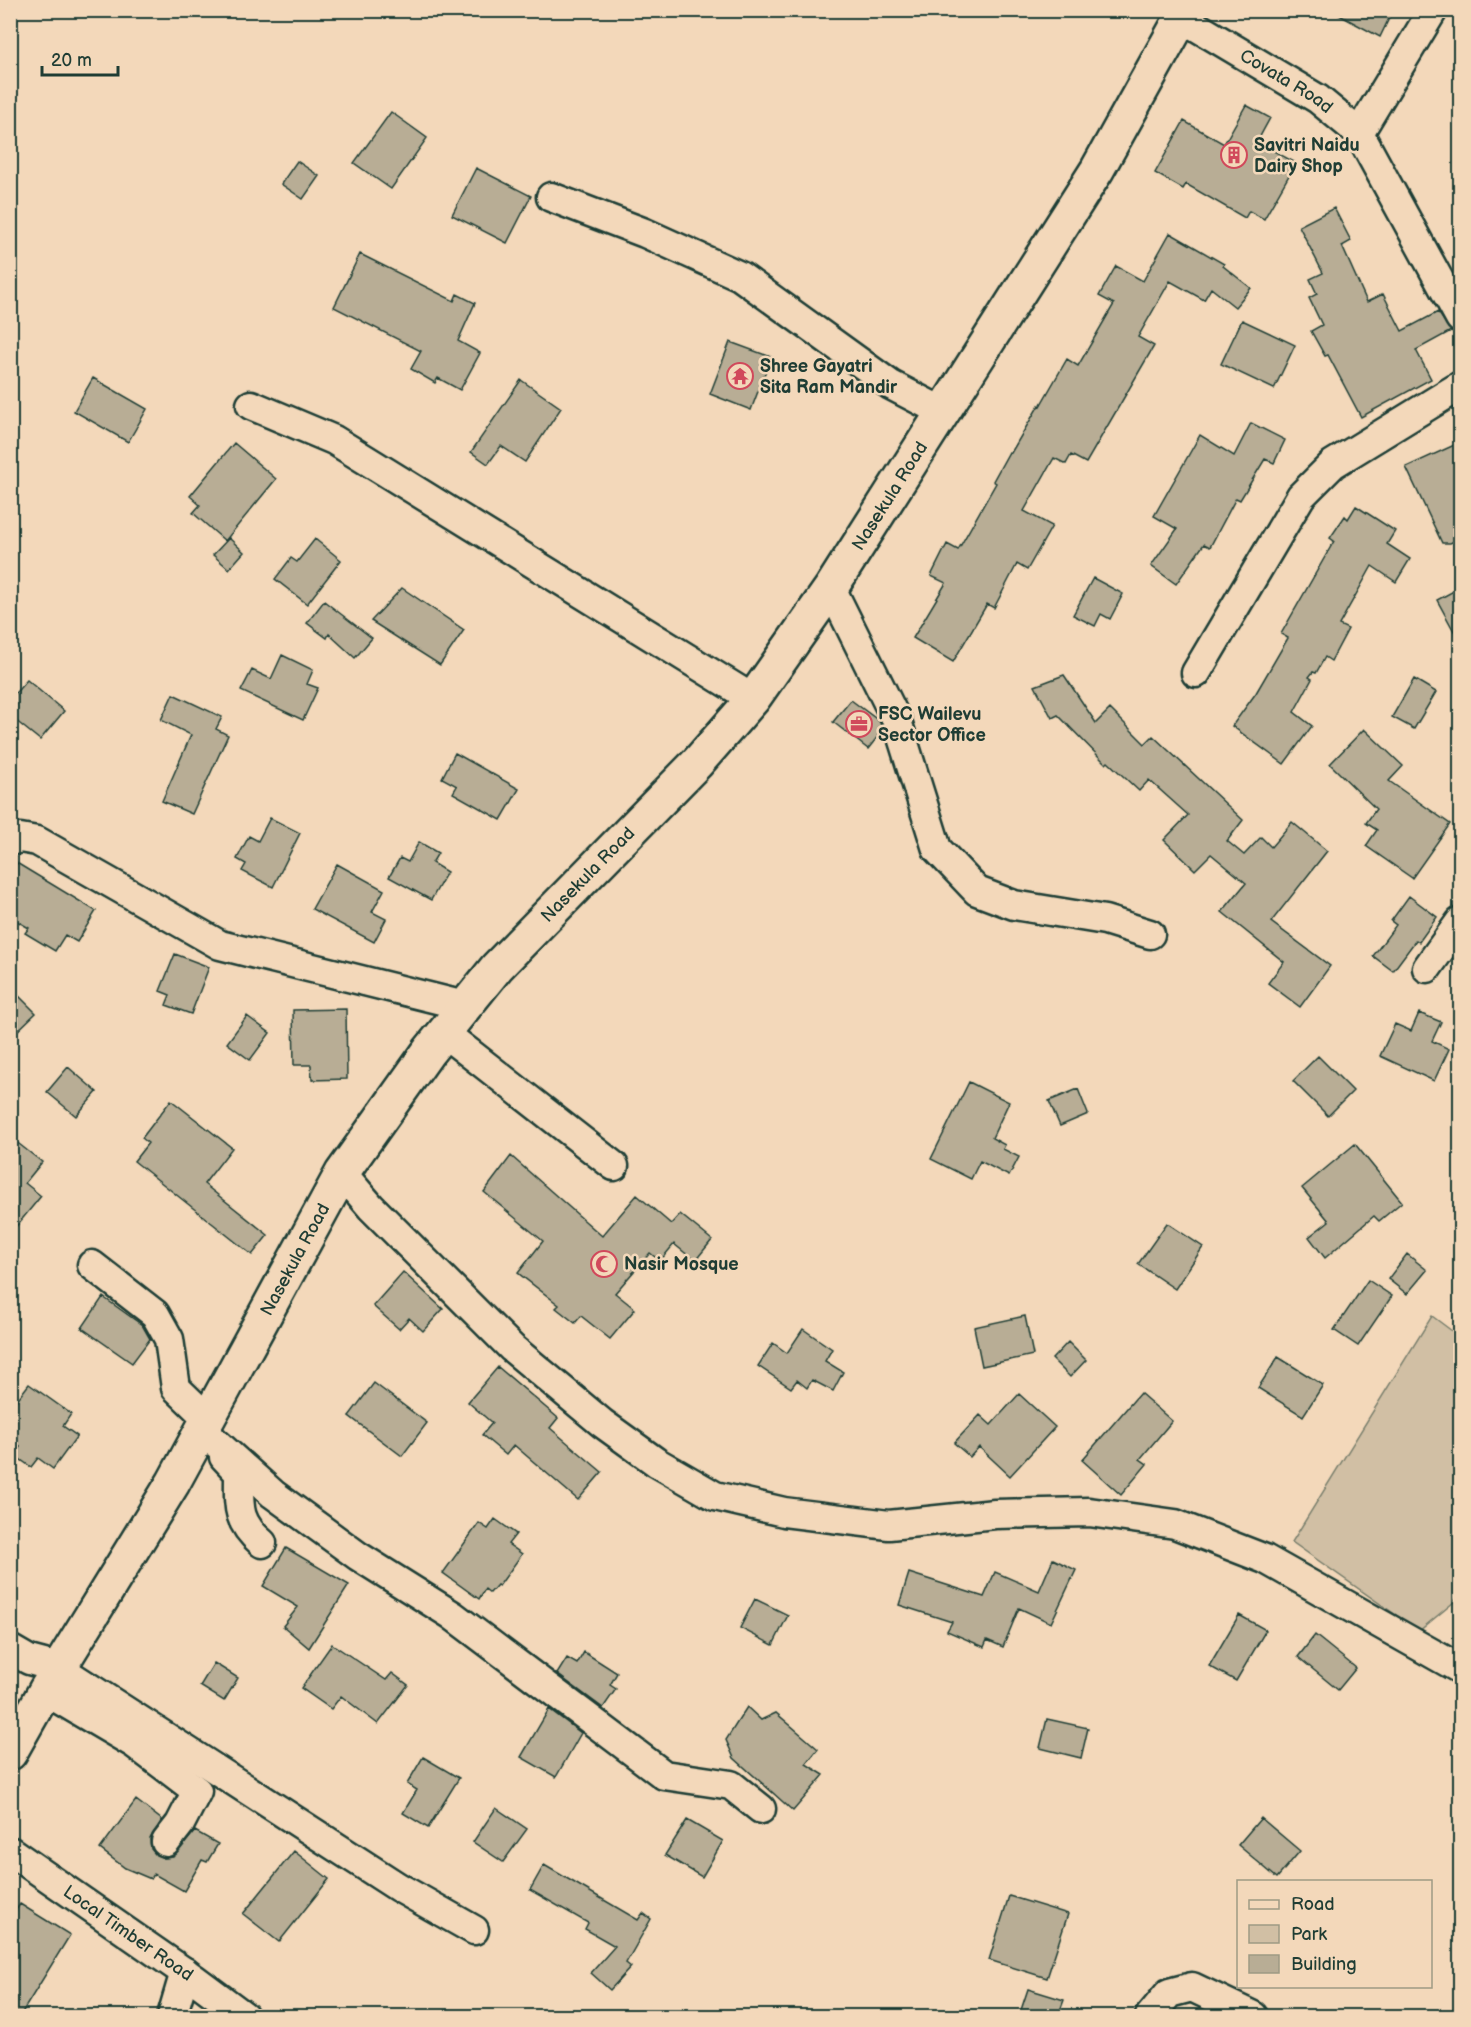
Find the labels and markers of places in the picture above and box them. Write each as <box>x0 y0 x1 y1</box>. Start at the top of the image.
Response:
place label: Savitri Naidu Dairy Shop <box>1254 135 1360 177</box>
building icon: Savitri Naidu Dairy Shop <box>1219 140 1249 170</box>
place label: Shree Gayatri Sita Ram Mandir <box>760 356 898 398</box>
temple icon: Shree Gayatri Sita Ram Mandir <box>725 361 755 391</box>
place label: FSC Wailevu Sector Office <box>878 704 986 746</box>
office icon: FSC Wailevu Sector Office <box>844 709 874 739</box>
mosque icon: Nasir Mosque <box>589 1249 619 1279</box>
place label: Nasir Mosque <box>624 1254 739 1275</box>

